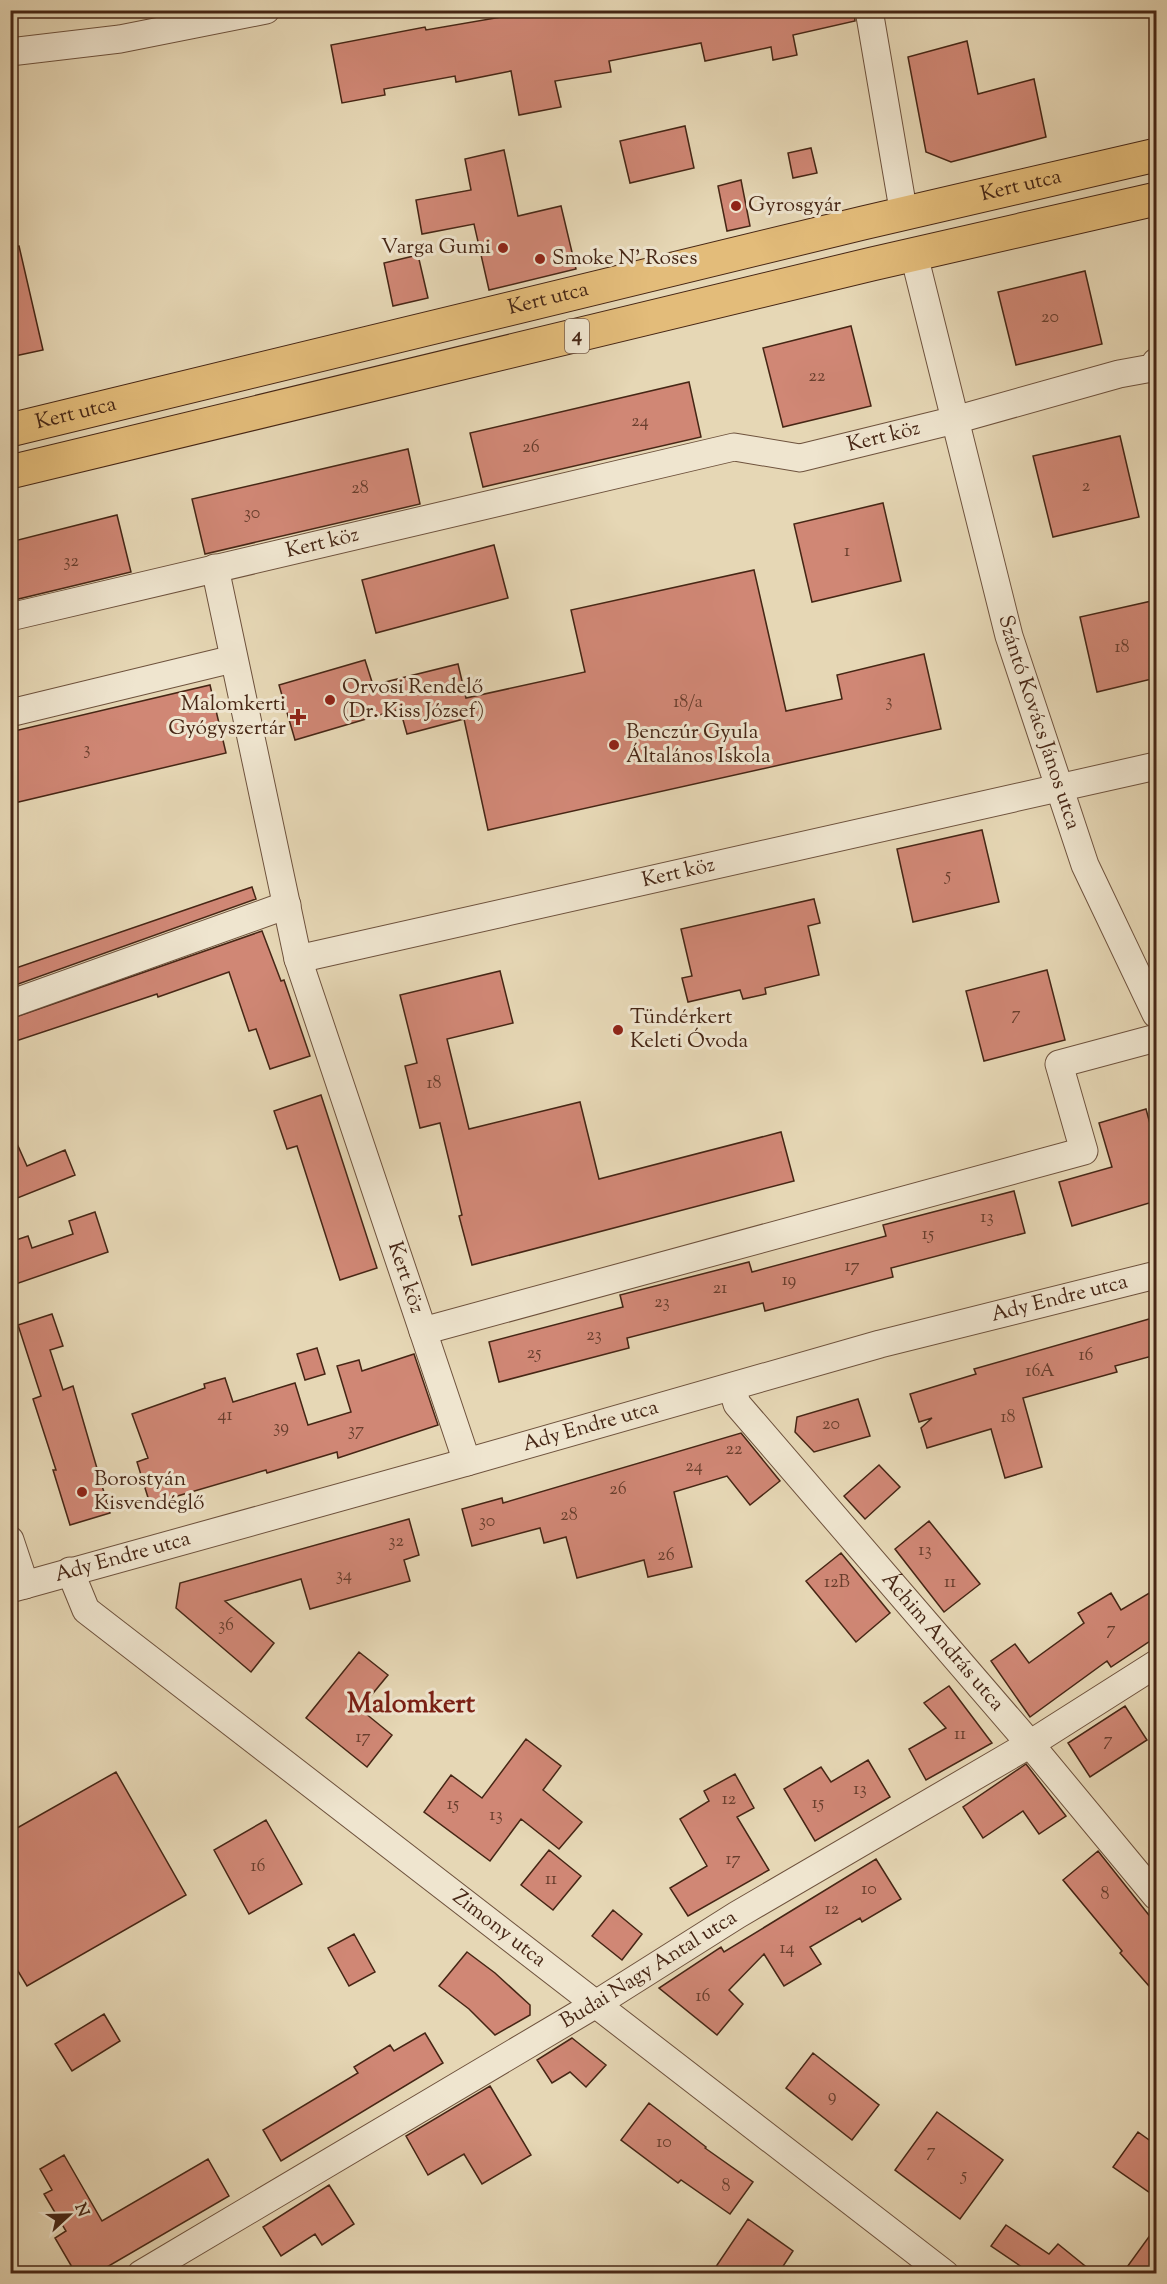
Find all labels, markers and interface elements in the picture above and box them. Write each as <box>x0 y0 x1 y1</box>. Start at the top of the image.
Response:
street label: Kert utca <box>978 162 1065 210</box>
place label: Gyrosgyár <box>748 191 841 221</box>
marker: Gyrosgyár <box>729 199 743 213</box>
place label: Varga Gumi <box>381 233 491 263</box>
marker: Varga Gumi <box>496 241 510 255</box>
place label: Smoke N' Roses <box>552 244 697 274</box>
marker: Smoke N' Roses <box>533 252 547 266</box>
street label: Kert utca <box>505 275 592 324</box>
house number: 20 <box>1041 305 1059 331</box>
road number: 4 <box>565 319 589 353</box>
house number: 22 <box>809 364 826 390</box>
street label: Kert utca <box>33 390 120 438</box>
house number: 24 <box>631 409 649 435</box>
street label: Kert köz <box>844 414 924 461</box>
house number: 26 <box>522 435 540 461</box>
house number: 2 <box>1082 474 1091 500</box>
house number: 28 <box>351 476 369 502</box>
house number: 30 <box>244 501 260 527</box>
street label: Kert köz <box>283 521 362 567</box>
house number: 1 <box>844 539 850 565</box>
house number: 32 <box>63 549 79 575</box>
street label: Szántó Kovács János utca <box>989 612 1087 834</box>
house number: 18 <box>1114 635 1130 661</box>
place label: Orvosi Rendelő (Dr. Kiss József) <box>342 673 484 727</box>
house number: 3 <box>885 689 893 715</box>
place label: Malomkerti Gyógyszertár <box>168 690 286 744</box>
house number: 18/a <box>673 690 703 716</box>
marker: Orvosi Rendelő (Dr. Kiss József) <box>323 693 337 707</box>
marker: Malomkerti Gyógyszertár <box>291 710 305 724</box>
place label: Benczúr Gyula Általános Iskola <box>626 718 771 772</box>
house number: 3 <box>83 737 91 763</box>
marker: Benczúr Gyula Általános Iskola <box>607 738 621 752</box>
street label: Kert köz <box>639 851 718 896</box>
house number: 5 <box>944 863 951 889</box>
house number: 7 <box>1011 1002 1021 1028</box>
place label: Tündérkert Keleti Óvoda <box>630 1003 749 1057</box>
marker: Tündérkert Keleti Óvoda <box>611 1023 625 1037</box>
house number: 18 <box>426 1071 442 1097</box>
house number: 13 <box>980 1205 994 1231</box>
house number: 15 <box>922 1222 934 1248</box>
street label: Kert köz <box>379 1238 431 1318</box>
house number: 17 <box>844 1254 860 1280</box>
house number: 19 <box>782 1268 797 1294</box>
street label: Ady Endre utca <box>988 1268 1131 1331</box>
house number: 21 <box>713 1276 727 1302</box>
house number: 23 <box>654 1290 670 1316</box>
house number: 23 <box>586 1323 602 1349</box>
house number: 25 <box>527 1341 541 1367</box>
house number: 16 <box>1078 1343 1094 1369</box>
house number: 16A <box>1025 1359 1055 1385</box>
street label: Ady Endre utca <box>519 1393 662 1460</box>
house number: 41 <box>217 1403 233 1429</box>
house number: 18 <box>1000 1405 1016 1431</box>
house number: 20 <box>822 1412 840 1438</box>
house number: 39 <box>273 1415 289 1441</box>
house number: 37 <box>348 1418 364 1444</box>
house number: 22 <box>726 1437 743 1463</box>
house number: 24 <box>685 1454 703 1480</box>
place label: Borostyán Kisvendéglő <box>94 1465 205 1519</box>
house number: 26 <box>609 1477 627 1503</box>
marker: Borostyán Kisvendéglő <box>75 1485 89 1499</box>
house number: 28 <box>560 1503 578 1529</box>
house number: 30 <box>479 1509 495 1535</box>
street label: Ady Endre utca <box>51 1524 194 1591</box>
house number: 32 <box>388 1529 404 1555</box>
house number: 13 <box>918 1538 932 1564</box>
house number: 26 <box>657 1543 675 1569</box>
house number: 34 <box>336 1563 352 1589</box>
street label: Áchim András utca <box>874 1566 1011 1718</box>
house number: 12B <box>824 1570 850 1596</box>
house number: 11 <box>944 1570 956 1596</box>
house number: 36 <box>218 1613 234 1639</box>
house number: 7 <box>1106 1617 1116 1643</box>
district label: Malomkert <box>347 1686 476 1725</box>
house number: 11 <box>954 1722 966 1748</box>
house number: 17 <box>355 1725 371 1751</box>
house number: 7 <box>1103 1728 1113 1754</box>
house number: 13 <box>853 1777 867 1803</box>
house number: 12 <box>722 1787 737 1813</box>
house number: 15 <box>812 1791 824 1817</box>
house number: 15 <box>447 1792 459 1818</box>
house number: 13 <box>489 1803 503 1829</box>
house number: 17 <box>725 1847 741 1873</box>
house number: 16 <box>250 1854 266 1880</box>
house number: 11 <box>545 1867 557 1893</box>
house number: 10 <box>861 1877 877 1903</box>
house number: 8 <box>1101 1882 1110 1908</box>
street label: Zimony utca <box>446 1883 552 1975</box>
house number: 12 <box>825 1897 840 1923</box>
street label: Budai Nagy Antal utca <box>555 1903 744 2037</box>
house number: 14 <box>779 1936 795 1962</box>
house number: 16 <box>695 1984 711 2010</box>
house number: 9 <box>828 2084 837 2110</box>
house number: 10 <box>656 2130 672 2156</box>
house number: 7 <box>926 2139 936 2165</box>
house number: 5 <box>960 2163 967 2189</box>
house number: 8 <box>722 2174 731 2200</box>
north arrow <box>39 2185 99 2245</box>
text: N <box>68 2200 94 2221</box>

